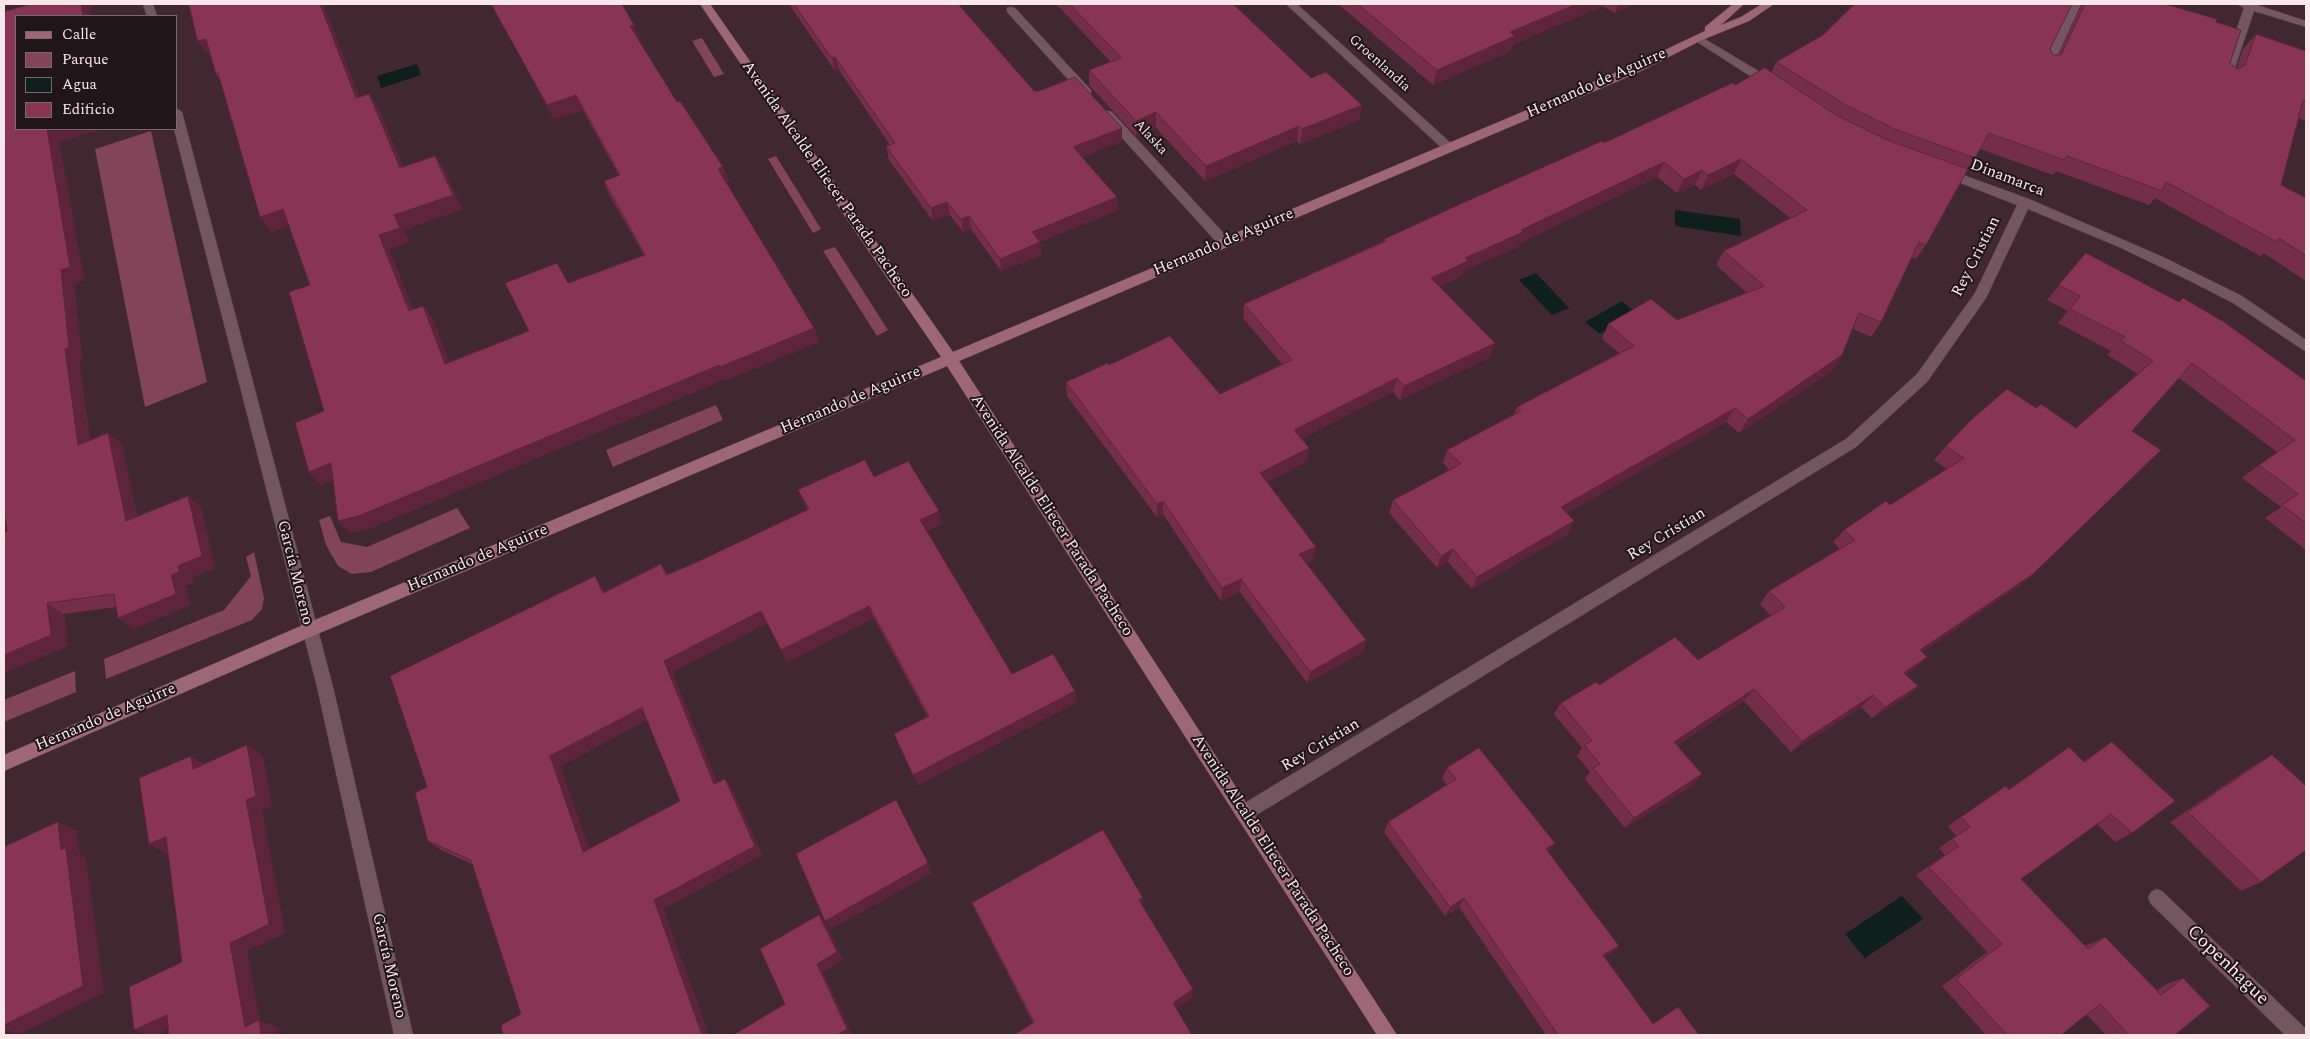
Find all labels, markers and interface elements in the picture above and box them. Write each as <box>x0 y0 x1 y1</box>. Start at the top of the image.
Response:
legend <box>15 15 178 130</box>
text: Calle <box>62 23 96 46</box>
street label: Groenlandia <box>1345 32 1413 96</box>
street label: Hernando de Aguirre <box>1524 45 1670 123</box>
text: Parque <box>62 48 109 71</box>
street label: Avenida Alcalde Eliecer Parada Pacheco <box>737 58 915 302</box>
text: Agua <box>62 73 97 96</box>
text: Edificio <box>62 98 115 121</box>
street label: Alaska <box>1130 117 1170 159</box>
street label: Dinamarca <box>1967 156 2047 202</box>
street label: Hernando de Aguirre <box>1151 205 1297 281</box>
street label: Rey Cristian <box>1949 214 2005 300</box>
street label: Hernando de Aguirre <box>778 363 924 439</box>
street label: Avenida Alcalde Eliecer Parada Pacheco <box>966 392 1136 640</box>
street label: Rey Cristian <box>1625 504 1709 566</box>
street label: García Moreno <box>272 519 316 627</box>
street label: Hernando de Aguirre <box>405 521 551 597</box>
street label: Hernando de Aguirre <box>33 680 179 756</box>
street label: Rey Cristian <box>1279 715 1363 777</box>
street label: Avenida Alcalde Eliecer Parada Pacheco <box>1187 732 1357 980</box>
street label: García Moreno <box>367 912 409 1020</box>
street label: Copenhague <box>2181 921 2273 1011</box>

